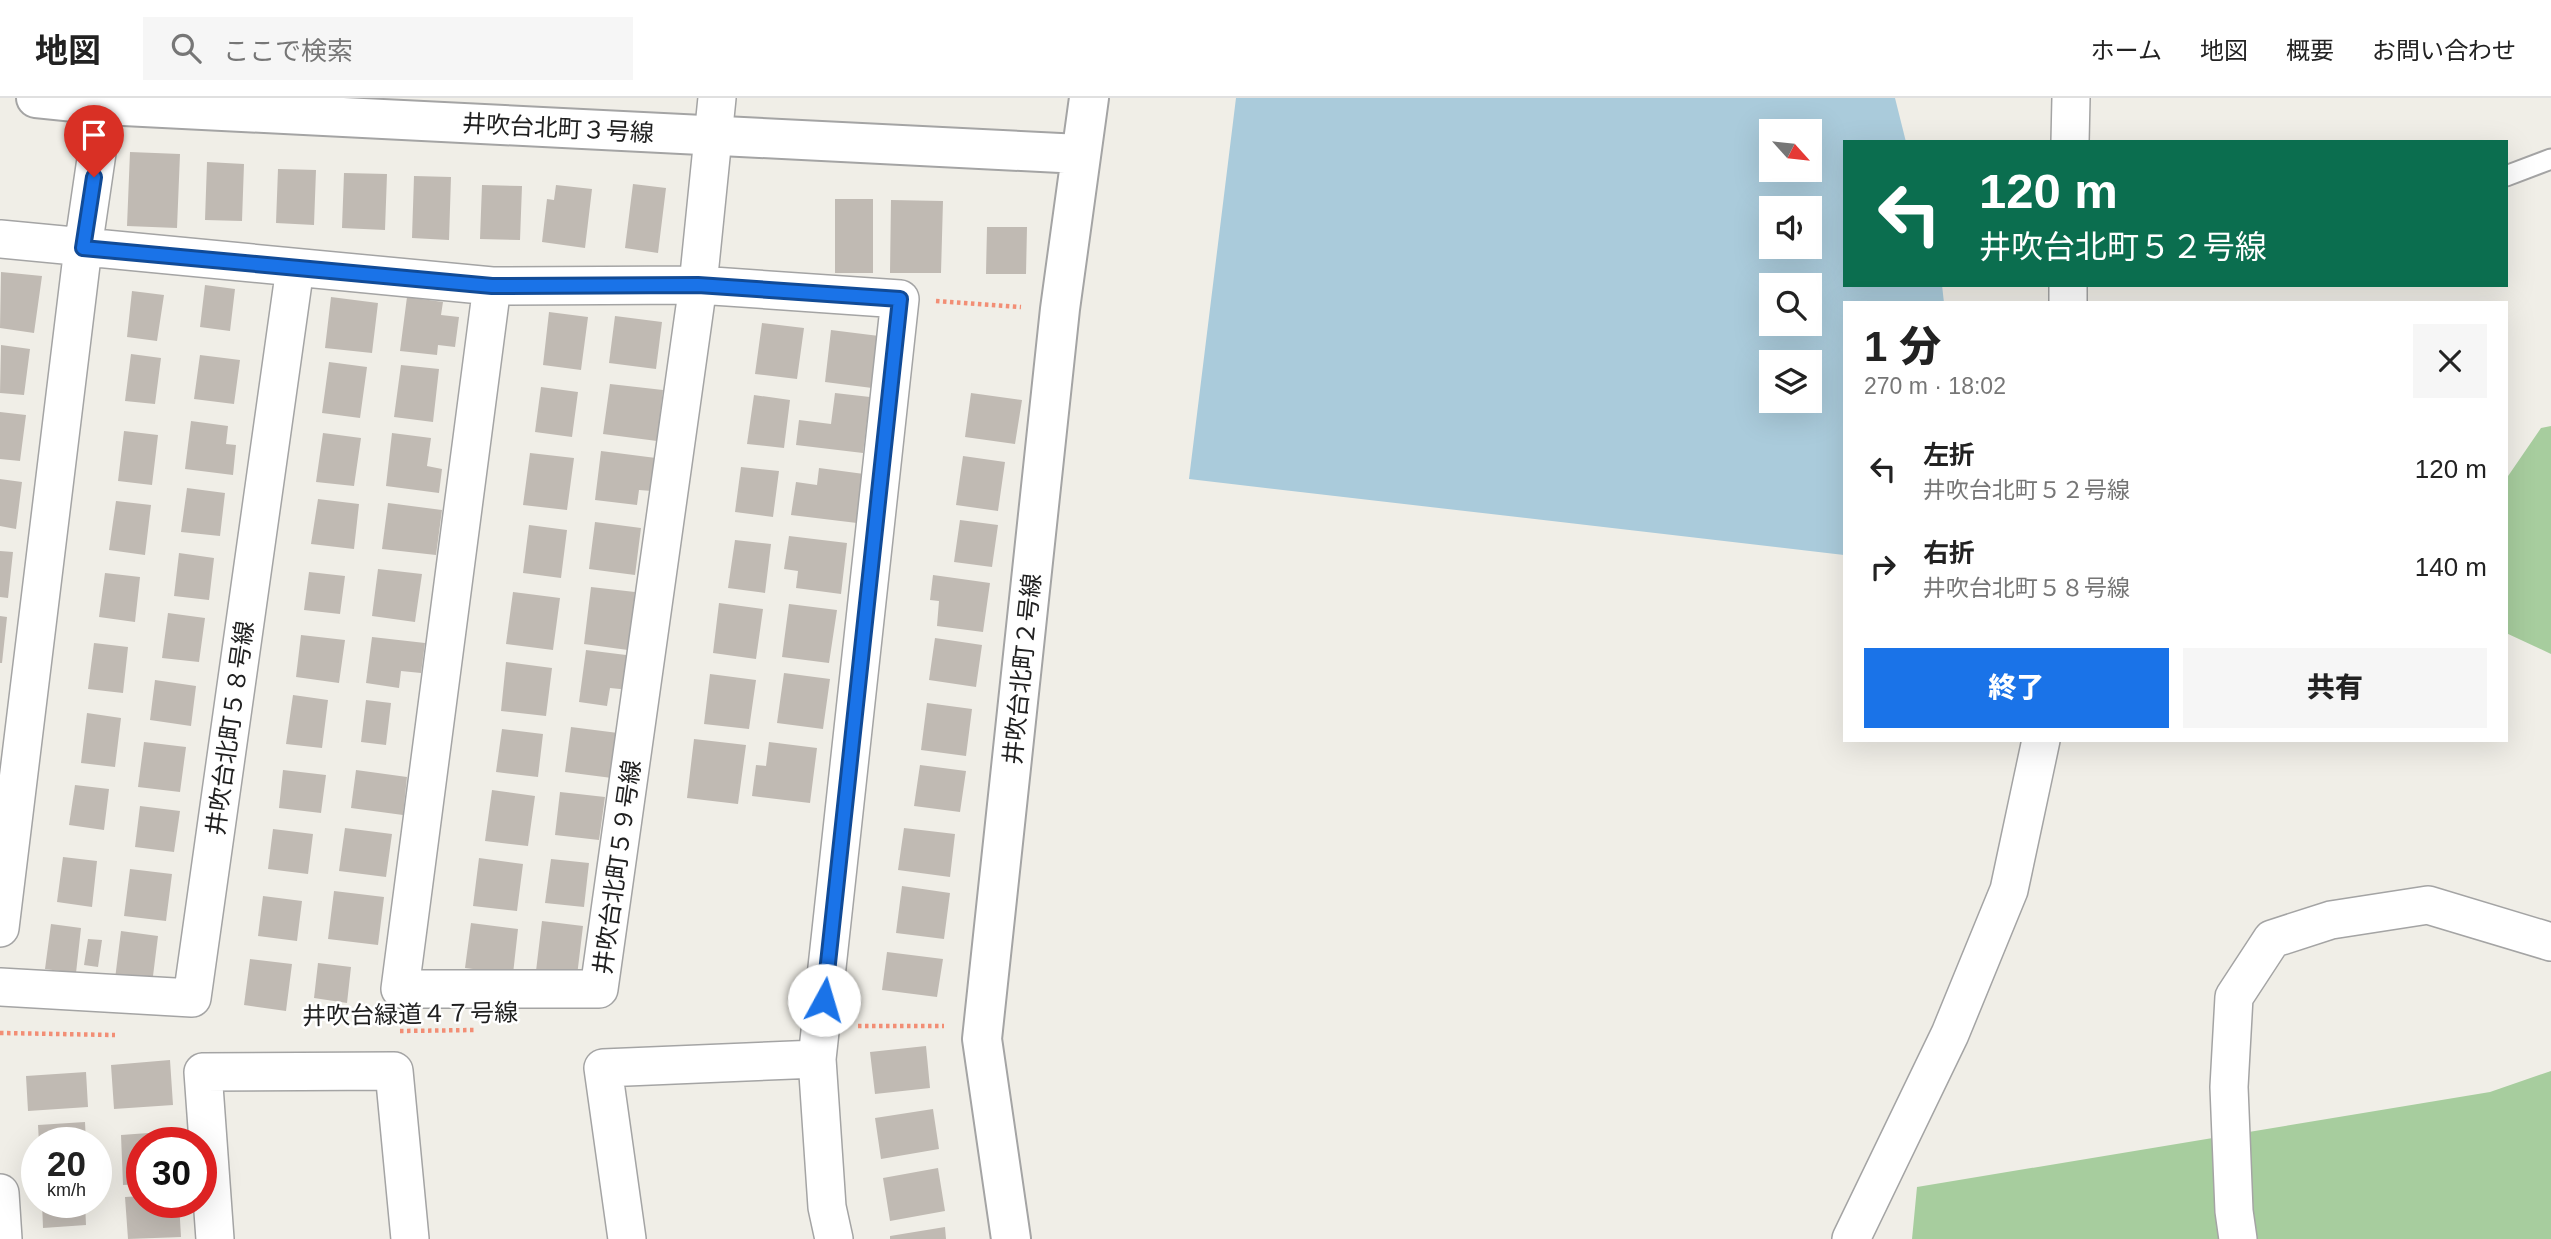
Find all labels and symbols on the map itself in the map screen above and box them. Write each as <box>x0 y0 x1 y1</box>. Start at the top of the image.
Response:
pin <box>64 105 124 177</box>
street label: 井吹台北町３号線 <box>461 109 655 147</box>
north arrow <box>1759 119 1822 182</box>
street label: 井吹台北町２号線 <box>999 572 1045 766</box>
street label: 井吹台北町５８号線 <box>202 619 258 837</box>
street label: 井吹台北町５９号線 <box>589 758 645 976</box>
position arrow <box>787 963 861 1037</box>
street label: 井吹台緑道４７号線 <box>302 999 518 1029</box>
speed limit sign: 30 <box>126 1127 217 1218</box>

